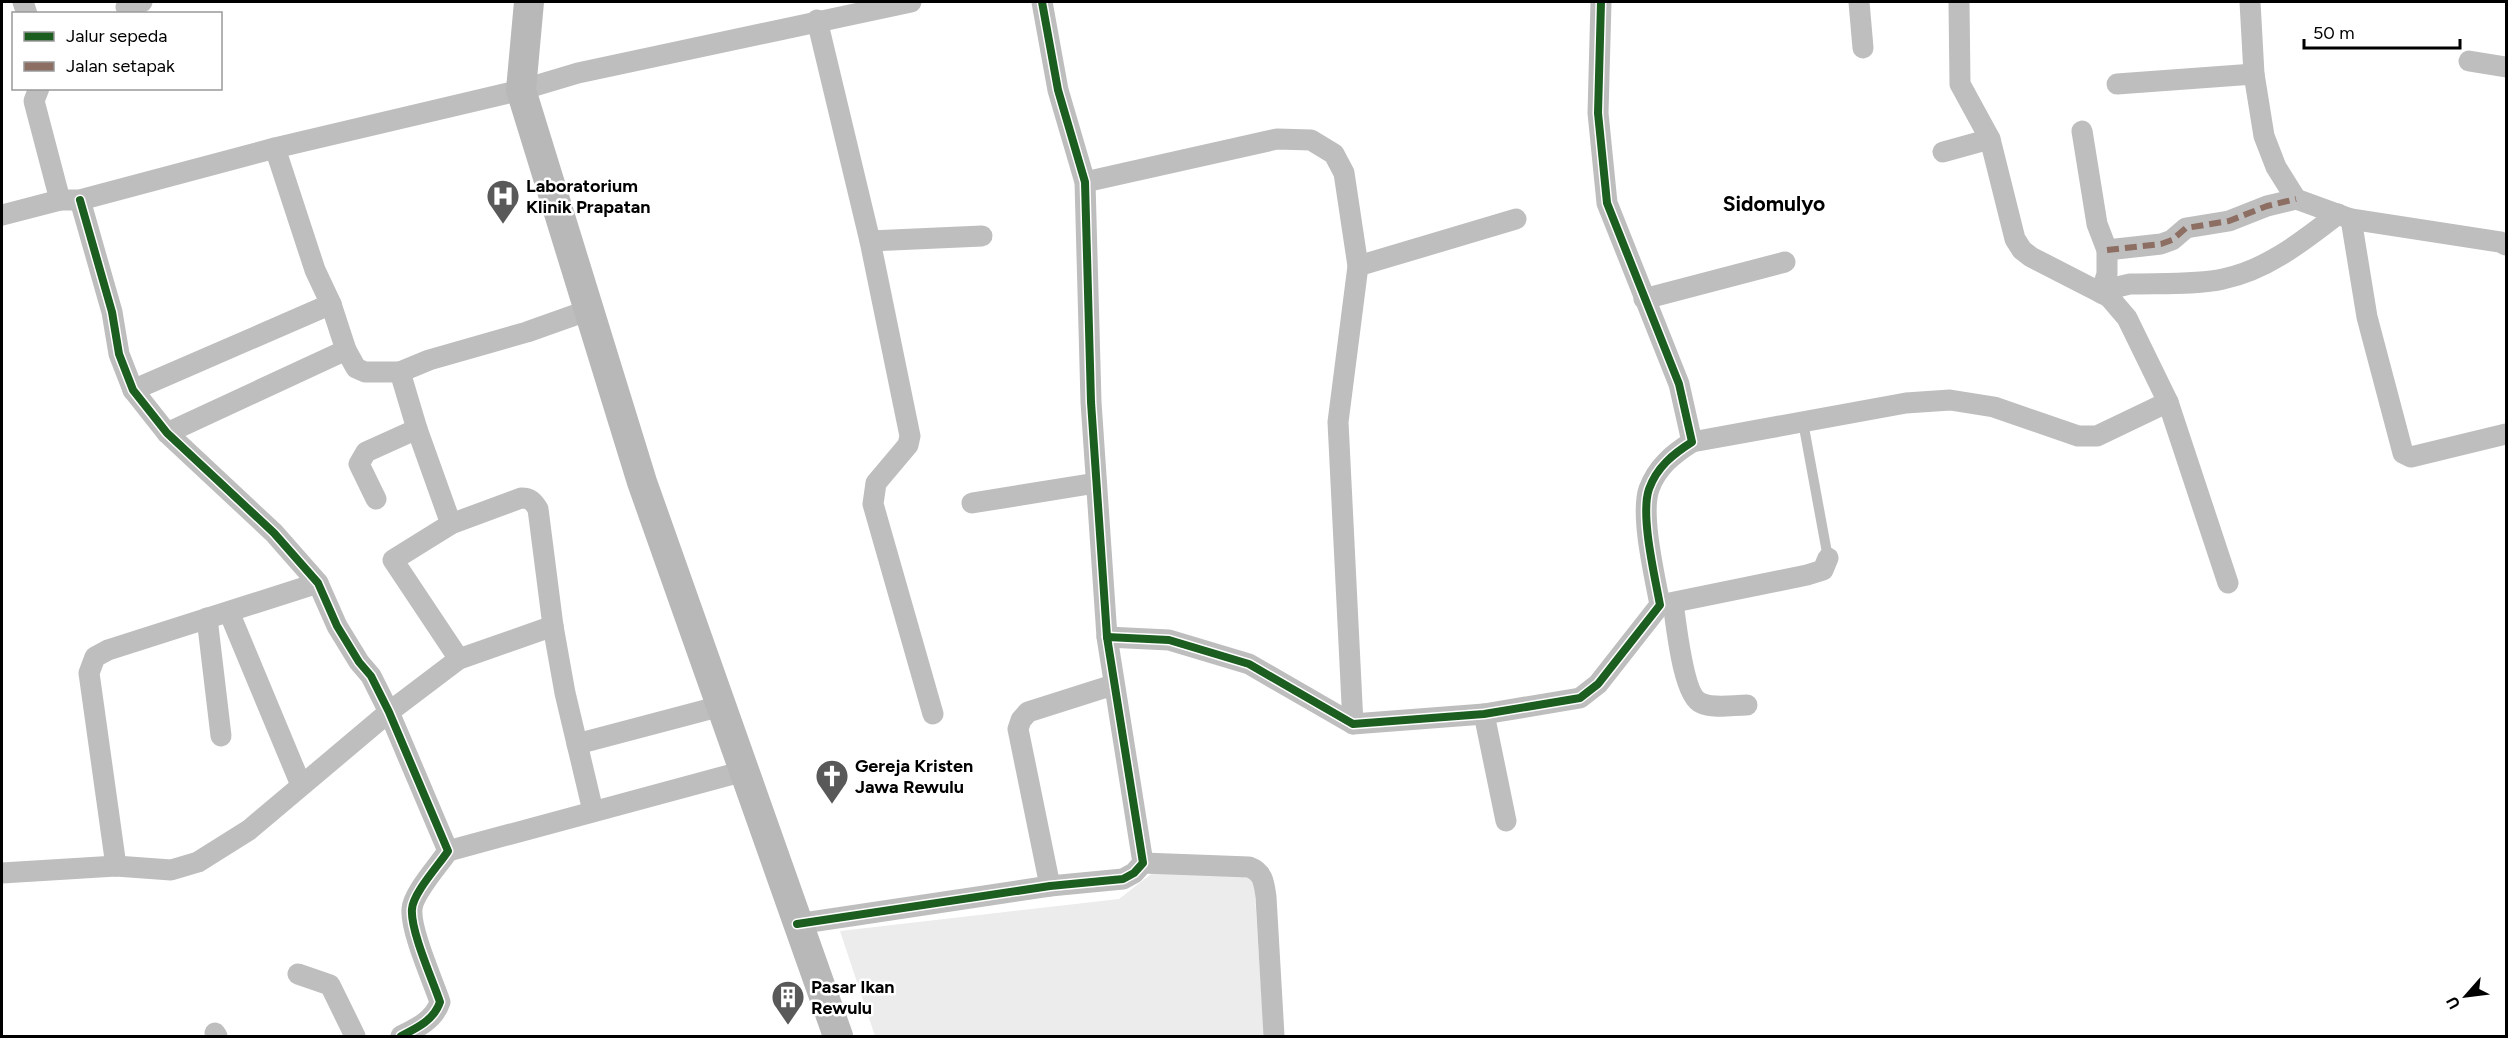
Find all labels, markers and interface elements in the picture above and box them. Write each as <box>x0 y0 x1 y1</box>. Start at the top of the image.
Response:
legend <box>12 12 222 90</box>
scale bar <box>2304 12 2460 50</box>
text: 50 m <box>2313 22 2355 44</box>
text: Jalur sepeda <box>66 25 167 47</box>
text: Jalan setapak <box>66 55 175 77</box>
place label: Laboratorium Klinik Prapatan <box>526 175 651 218</box>
hospital icon: Laboratorium Klinik Prapatan <box>485 178 521 225</box>
district label: Sidomulyo <box>1723 191 1825 216</box>
place label: Gereja Kristen Jawa Rewulu <box>855 755 973 798</box>
church icon: Gereja Kristen Jawa Rewulu <box>814 758 850 805</box>
north arrow <box>2436 966 2496 1026</box>
place label: Pasar Ikan Rewulu <box>811 976 895 1019</box>
building icon: Pasar Ikan Rewulu <box>770 979 806 1026</box>
text: U <box>2442 993 2464 1012</box>

